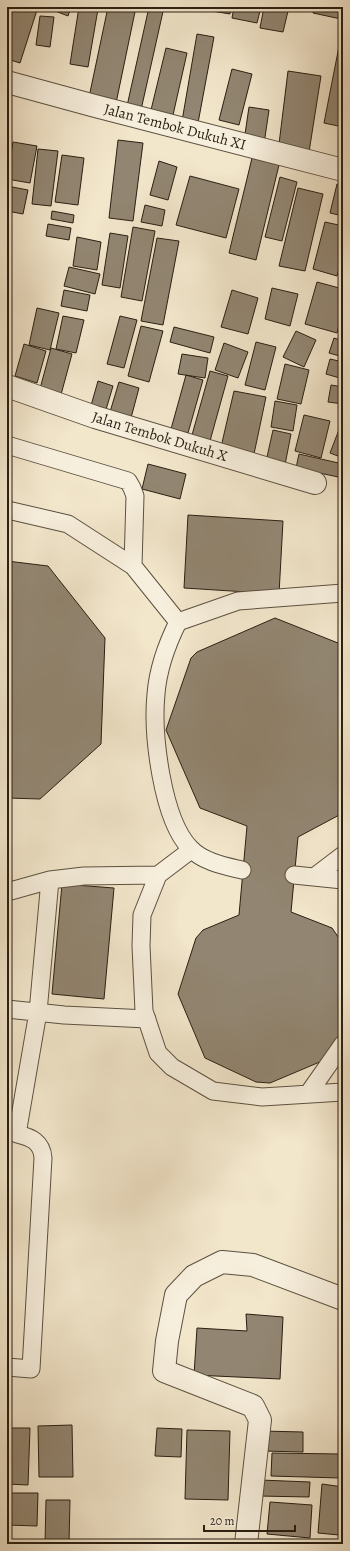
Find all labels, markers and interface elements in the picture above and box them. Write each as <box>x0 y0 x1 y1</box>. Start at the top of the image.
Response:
street label: Jalan Tembok Dukuh XI <box>102 99 248 155</box>
street label: Jalan Tembok Dukuh X <box>89 407 230 466</box>
scale bar <box>204 1507 295 1533</box>
text: 20 m <box>210 1513 234 1529</box>

